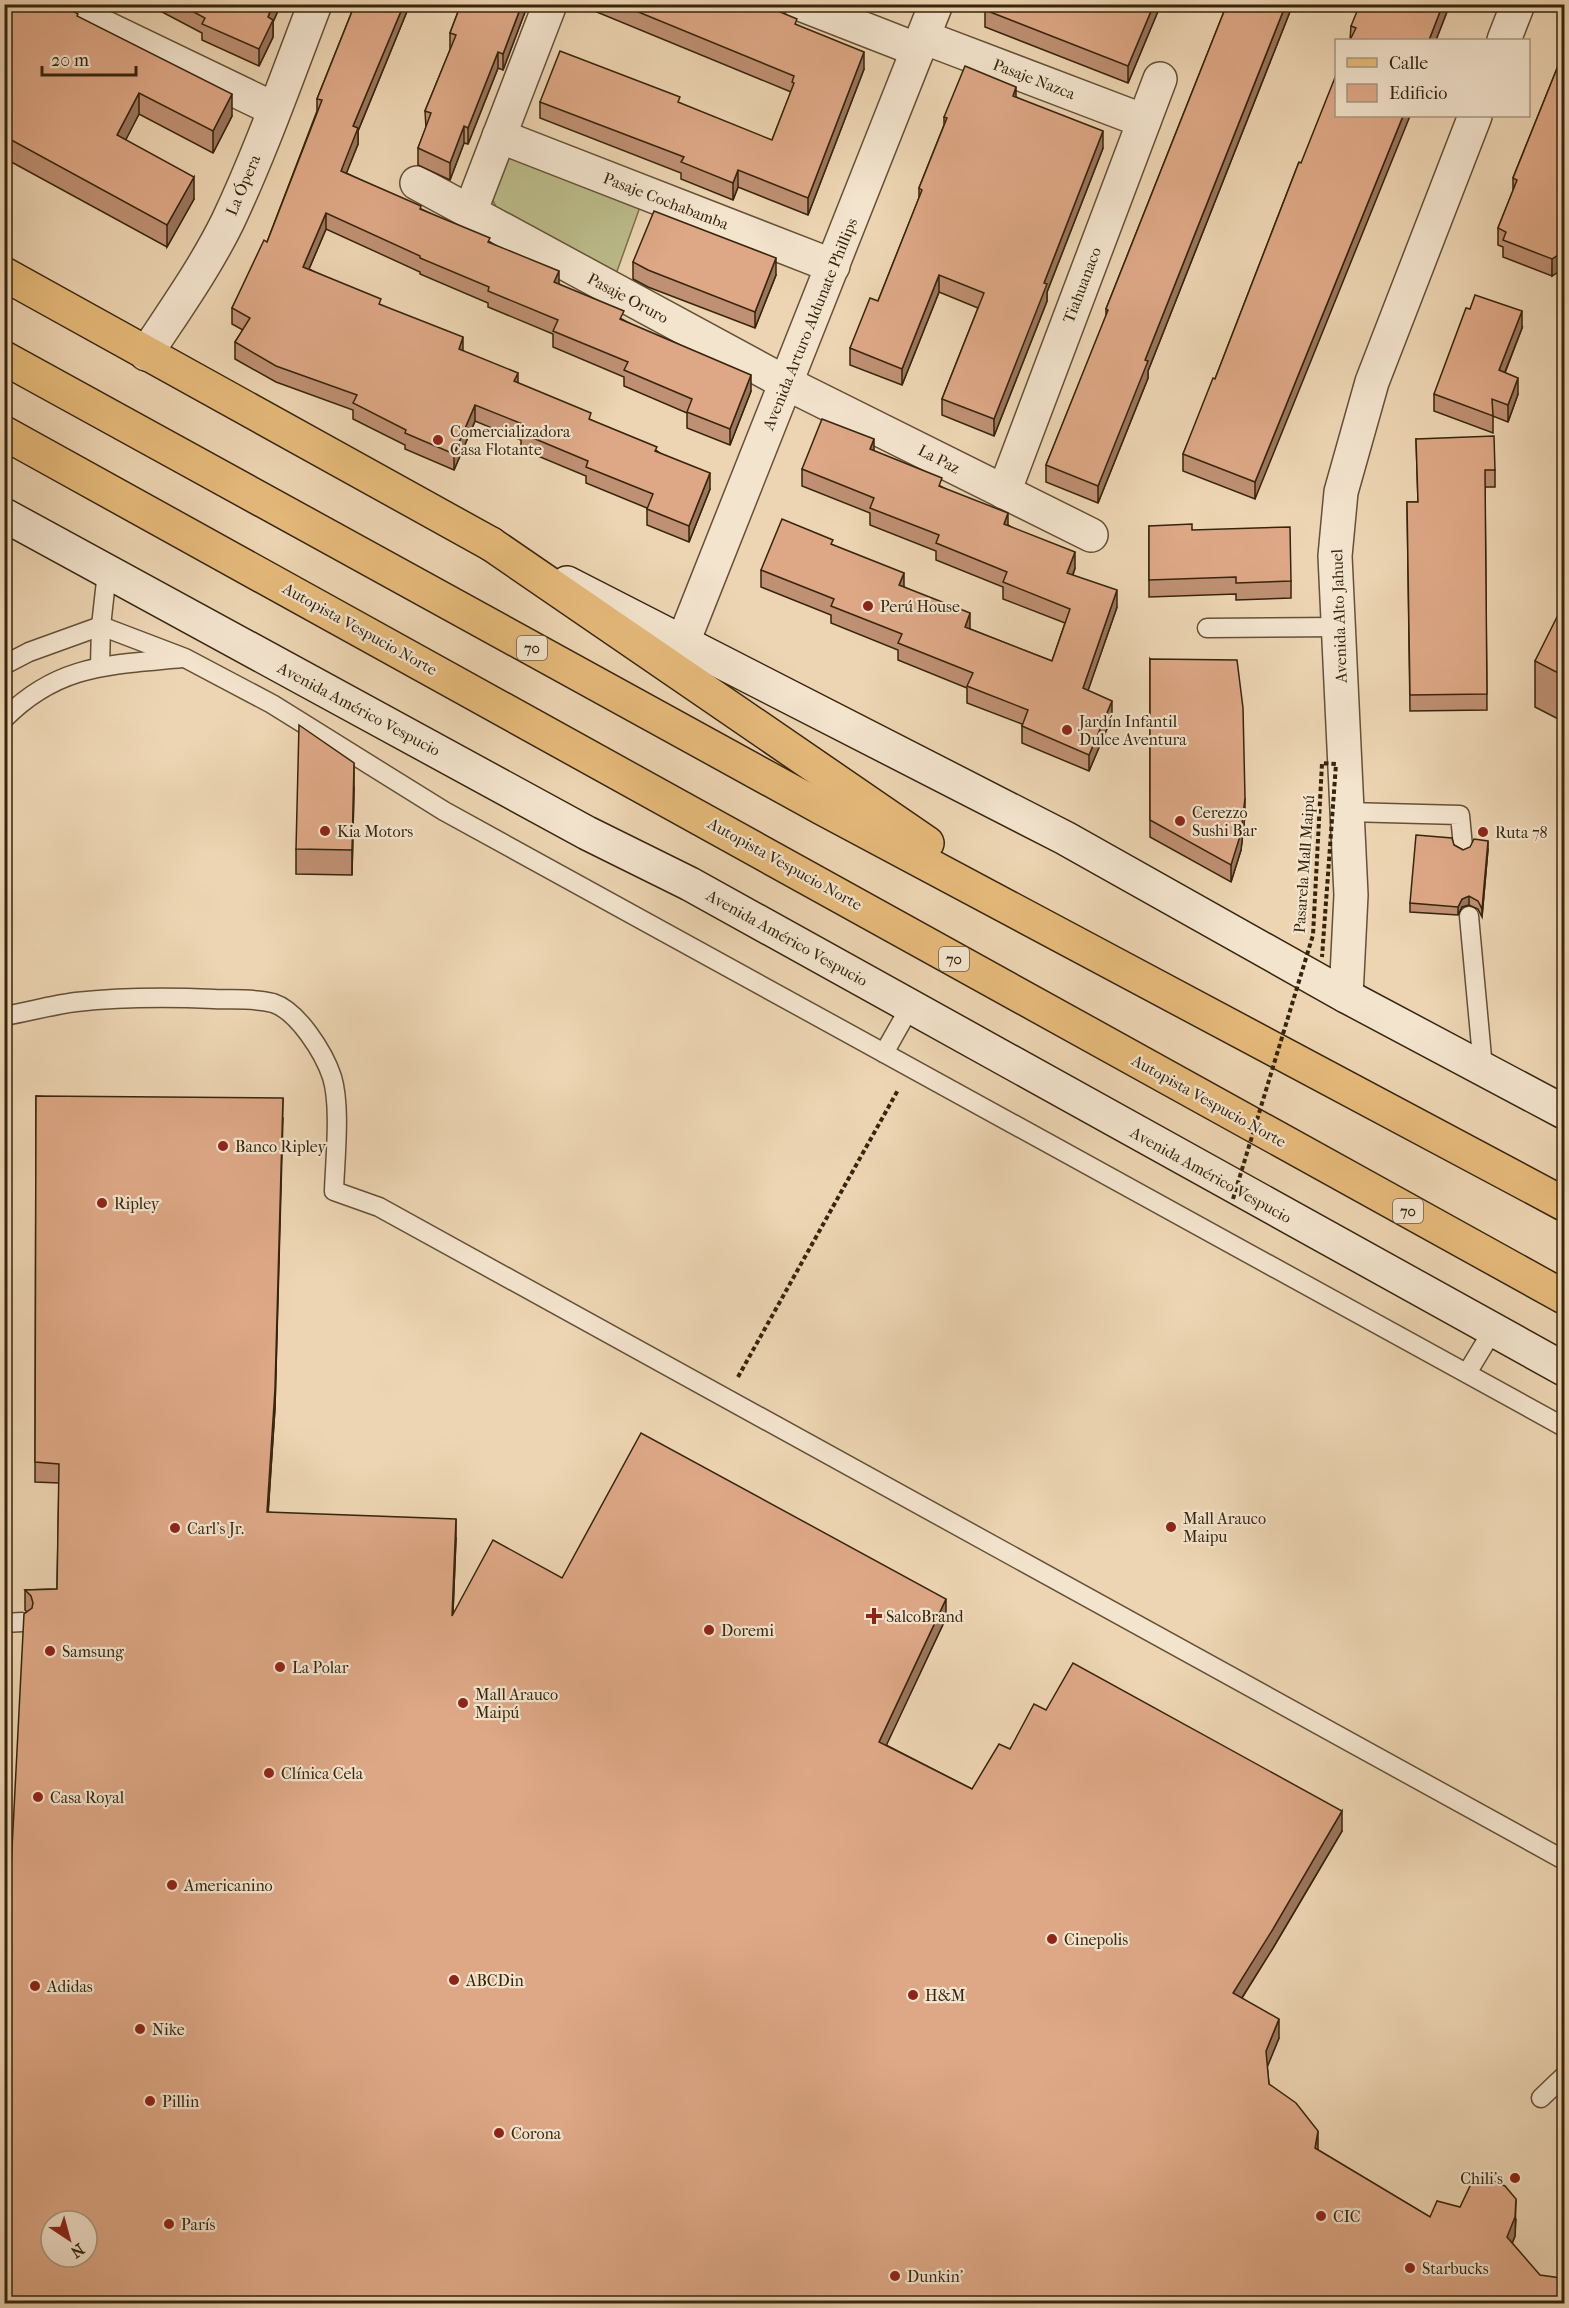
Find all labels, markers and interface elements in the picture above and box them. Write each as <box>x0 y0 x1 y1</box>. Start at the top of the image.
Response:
scale bar <box>42 39 136 77</box>
legend <box>1335 39 1530 117</box>
text: 20 m <box>51 50 89 71</box>
text: Calle <box>1389 53 1428 74</box>
street label: Pasaje Nazca <box>990 55 1078 104</box>
text: Edificio <box>1389 83 1447 104</box>
street label: La Ópera <box>221 151 265 218</box>
street label: Pasaje Cochabamba <box>601 168 732 234</box>
street label: Avenida Arturo Aldunate Phillips <box>758 215 861 434</box>
street label: Tiahuanaco <box>1059 244 1105 326</box>
street label: Pasaje Oruro <box>584 269 672 327</box>
place label: Comercializadora Casa Flotante <box>450 422 571 459</box>
marker: Comercializadora Casa Flotante <box>431 433 445 447</box>
street label: La Paz <box>915 440 963 478</box>
street label: Avenida Alto Jahuel <box>1327 548 1351 684</box>
street label: Autopista Vespucio Norte <box>279 578 440 679</box>
place label: Perú House <box>880 597 960 616</box>
marker: Perú House <box>861 599 875 613</box>
road number: 70 <box>517 636 547 660</box>
street label: Avenida Américo Vespucio <box>274 658 444 760</box>
place label: Jardín Infantil Dulce Aventura <box>1077 712 1187 749</box>
marker: Jardín Infantil Dulce Aventura <box>1060 723 1074 737</box>
street label: Pasarela Mall Maipú <box>1290 794 1318 934</box>
place label: Cerezzo Sushi Bar <box>1192 803 1257 840</box>
street label: Autopista Vespucio Norte <box>704 813 865 914</box>
marker: Cerezzo Sushi Bar <box>1173 814 1187 828</box>
place label: Kia Motors <box>337 822 413 841</box>
place label: Ruta 78 <box>1495 823 1548 842</box>
marker: Kia Motors <box>318 824 332 838</box>
marker: Ruta 78 <box>1476 825 1490 839</box>
street label: Avenida Américo Vespucio <box>702 885 871 990</box>
road number: 70 <box>939 947 969 971</box>
street label: Autopista Vespucio Norte <box>1128 1050 1289 1151</box>
street label: Avenida Américo Vespucio <box>1126 1122 1295 1227</box>
place label: Banco Ripley <box>235 1137 326 1156</box>
marker: Banco Ripley <box>216 1139 230 1153</box>
place label: Ripley <box>114 1194 160 1213</box>
marker: Ripley <box>95 1196 109 1210</box>
road number: 70 <box>1393 1199 1423 1223</box>
place label: Mall Arauco Maipu <box>1183 1509 1266 1546</box>
place label: Carl's Jr. <box>187 1519 244 1538</box>
marker: Mall Arauco Maipu <box>1164 1520 1178 1534</box>
marker: Carl's Jr. <box>168 1521 182 1535</box>
place label: SalcoBrand <box>886 1607 964 1626</box>
marker: SalcoBrand <box>867 1609 881 1623</box>
place label: Doremi <box>721 1621 774 1640</box>
marker: Doremi <box>702 1623 716 1637</box>
place label: Samsung <box>62 1642 124 1661</box>
marker: Samsung <box>43 1644 57 1658</box>
place label: La Polar <box>292 1658 349 1677</box>
marker: La Polar <box>273 1660 287 1674</box>
place label: Mall Arauco Maipú <box>475 1685 558 1722</box>
marker: Mall Arauco Maipú <box>456 1696 470 1710</box>
place label: Clínica Cela <box>281 1764 364 1783</box>
marker: Clínica Cela <box>262 1766 276 1780</box>
place label: Casa Royal <box>50 1788 125 1807</box>
marker: Casa Royal <box>31 1790 45 1804</box>
place label: Americanino <box>183 1876 273 1895</box>
marker: Americanino <box>165 1878 179 1892</box>
place label: Cinepolis <box>1064 1930 1128 1949</box>
marker: Cinepolis <box>1045 1932 1059 1946</box>
place label: ABCDin <box>465 1971 524 1990</box>
marker: ABCDin <box>447 1973 461 1987</box>
place label: Adidas <box>46 1977 93 1996</box>
marker: Adidas <box>28 1979 42 1993</box>
place label: H&M <box>925 1986 966 2005</box>
marker: H&M <box>906 1988 920 2002</box>
place label: Nike <box>152 2020 185 2039</box>
marker: Nike <box>133 2022 147 2036</box>
place label: Pillin <box>162 2092 200 2111</box>
marker: Pillin <box>143 2094 157 2108</box>
place label: Corona <box>511 2124 562 2143</box>
marker: Corona <box>492 2126 506 2140</box>
place label: Chili's <box>1460 2169 1503 2188</box>
marker: Chili's <box>1508 2171 1522 2185</box>
place label: CIC <box>1333 2207 1361 2226</box>
north arrow <box>39 2209 99 2269</box>
marker: CIC <box>1314 2209 1328 2223</box>
place label: París <box>181 2215 215 2234</box>
marker: París <box>162 2217 176 2231</box>
text: N <box>66 2239 88 2262</box>
place label: Starbucks <box>1422 2259 1489 2278</box>
marker: Starbucks <box>1403 2261 1417 2275</box>
place label: Dunkin' <box>907 2267 963 2286</box>
marker: Dunkin' <box>888 2269 902 2283</box>

